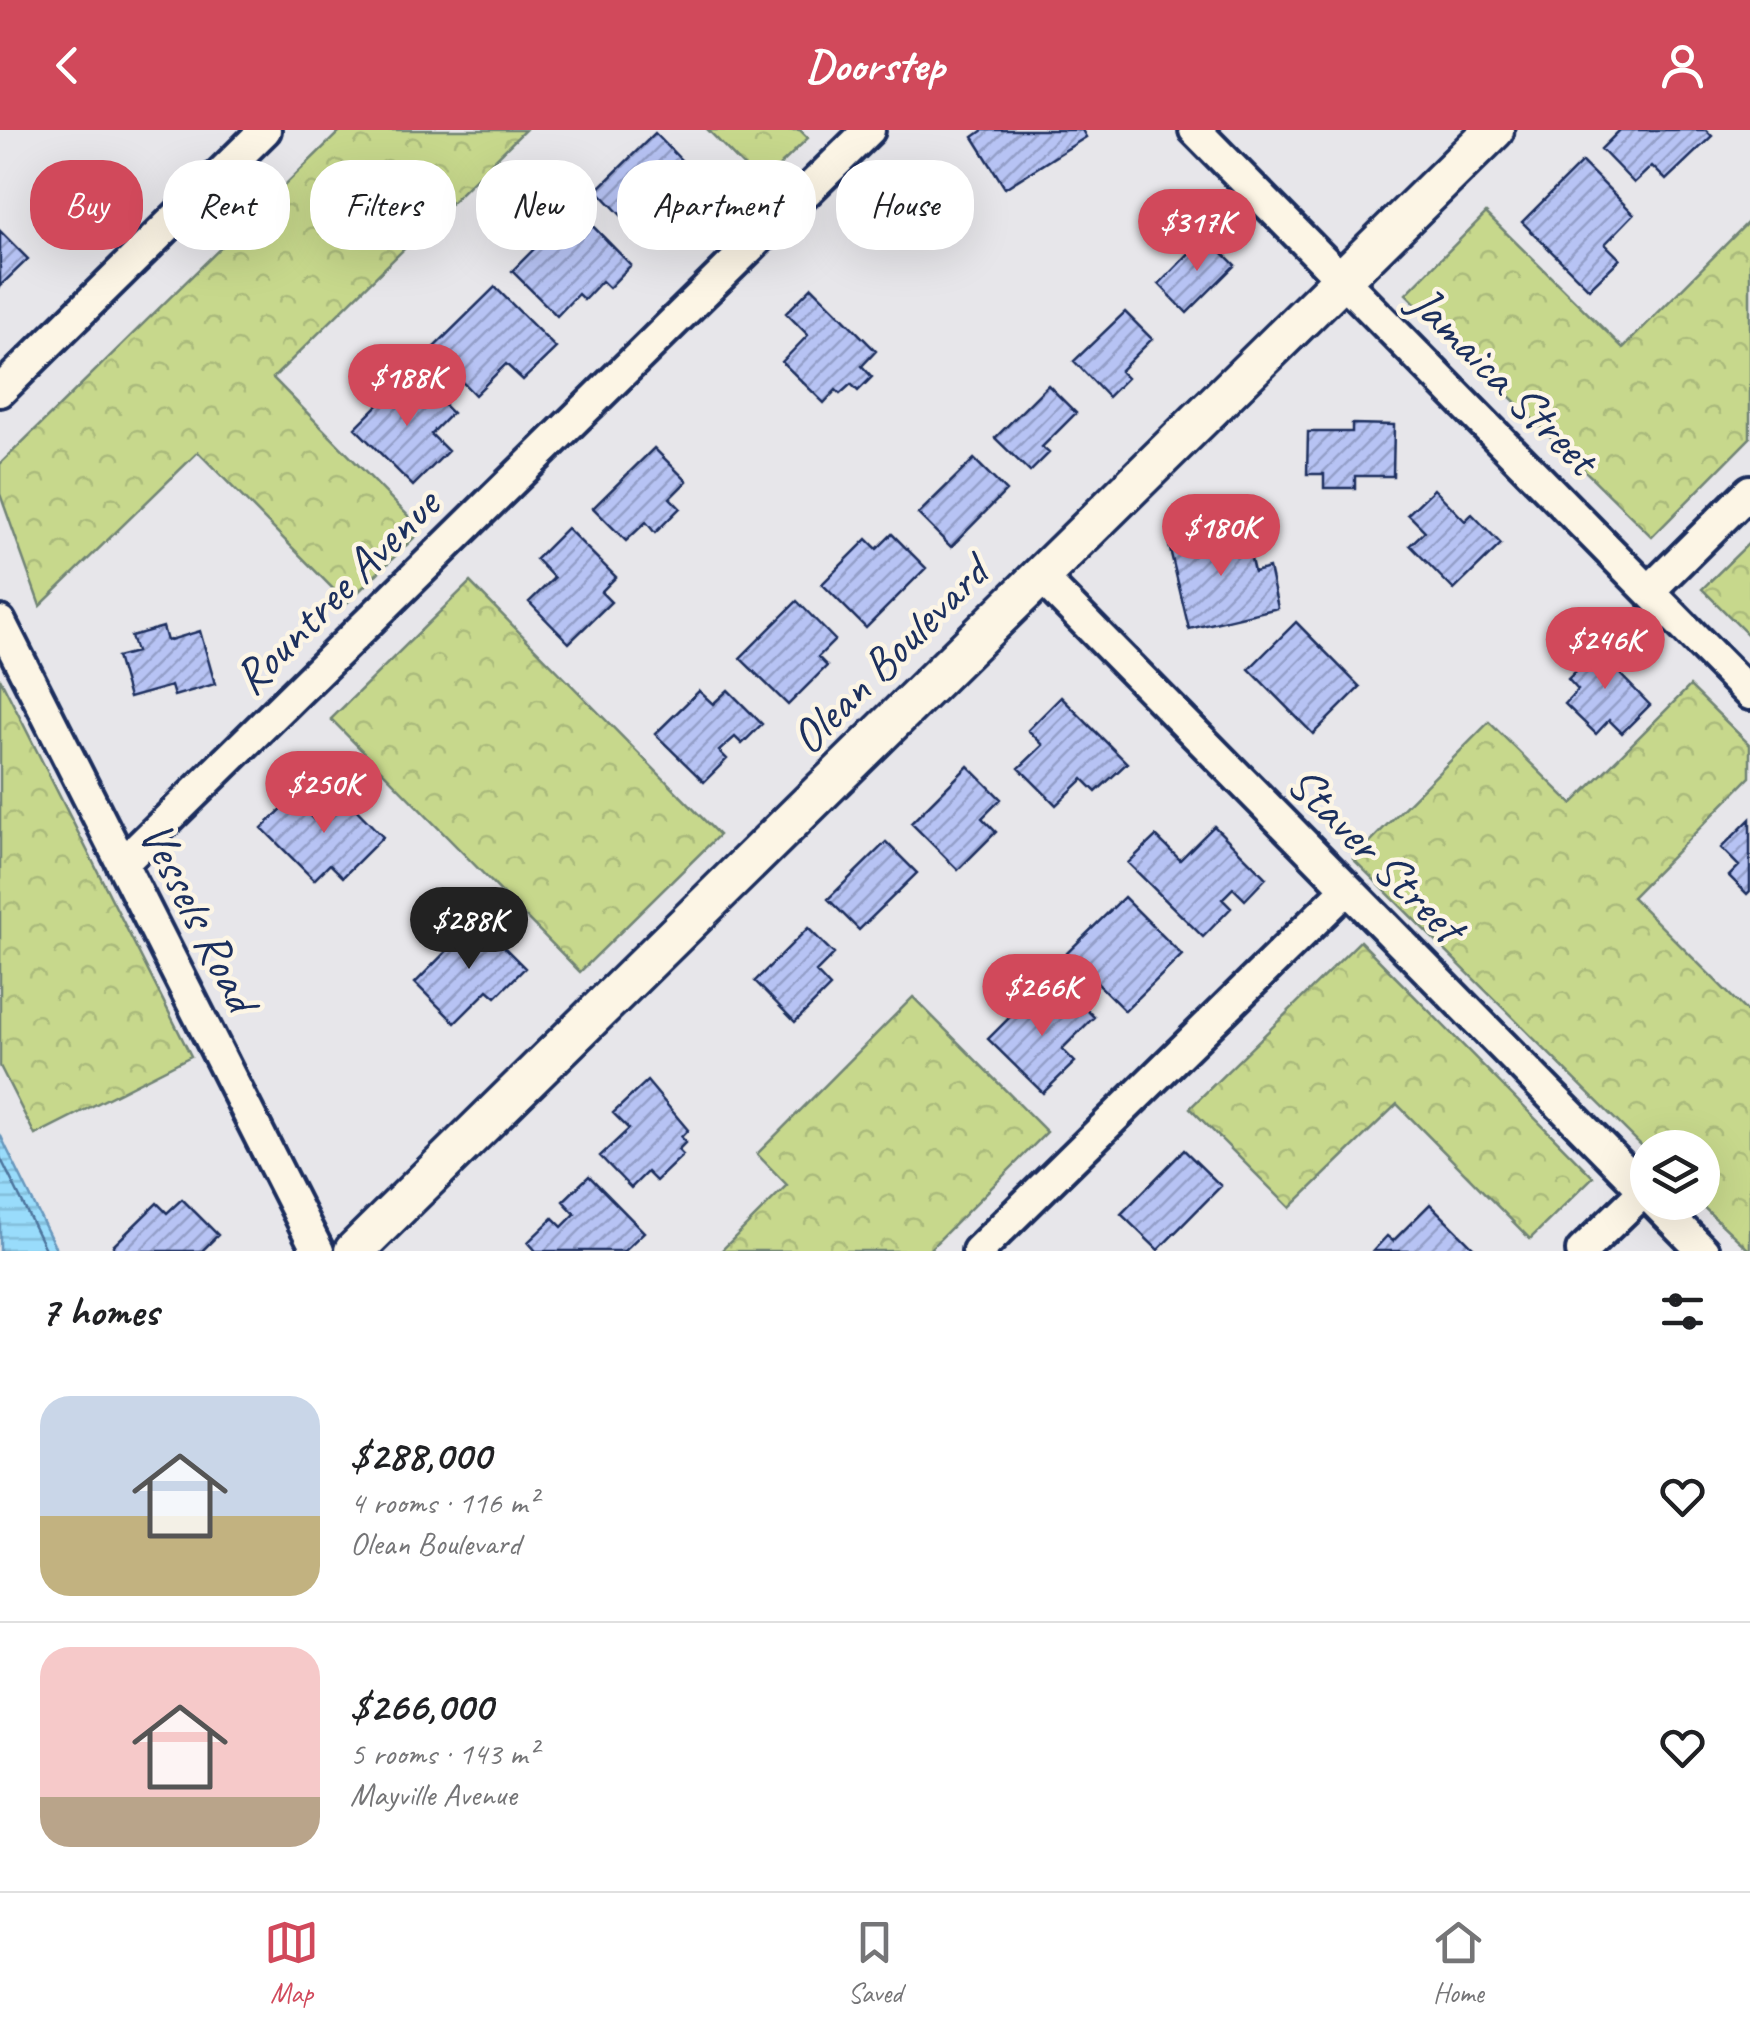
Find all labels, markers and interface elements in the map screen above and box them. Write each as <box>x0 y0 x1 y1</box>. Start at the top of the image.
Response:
text: Doorstep <box>806 37 944 94</box>
icon: back <box>40 38 95 93</box>
icon: person <box>1655 38 1710 93</box>
chip: Buy <box>30 160 143 250</box>
chip: Rent <box>163 160 290 250</box>
chip: Filters <box>310 160 456 250</box>
chip: New <box>476 160 597 250</box>
chip: Apartment <box>617 160 816 250</box>
chip: House <box>836 160 974 250</box>
pin: $317K <box>1127 189 1267 274</box>
text: $317K <box>1160 201 1234 242</box>
street label: Jamaica Street <box>1395 271 1614 490</box>
pin: $188K <box>337 344 477 429</box>
text: $188K <box>370 356 444 397</box>
street label: Rountree Avenue <box>220 473 454 707</box>
pin: $180K <box>1151 494 1291 579</box>
text: $180K <box>1184 506 1258 547</box>
street label: Olean Boulevard <box>777 539 1005 767</box>
pin: $246K <box>1535 607 1675 692</box>
text: $246K <box>1568 619 1642 660</box>
pin: $250K <box>254 751 394 836</box>
street label: Staver Street <box>1275 753 1481 959</box>
text: $250K <box>287 763 361 804</box>
street label: Vessels Road <box>126 811 275 1027</box>
pin: $288K <box>399 887 539 972</box>
text: $288K <box>432 899 506 940</box>
pin: $266K <box>972 954 1112 1039</box>
text: $266K <box>1004 966 1080 1007</box>
map controls <box>1630 1130 1720 1220</box>
button: layers <box>1630 1130 1720 1220</box>
icon: filters <box>1655 1284 1710 1339</box>
text: 7 homes <box>40 1285 158 1338</box>
text: $288,000 <box>350 1429 491 1482</box>
icon: home <box>120 1436 240 1556</box>
icon: heart <box>1655 1469 1710 1524</box>
text: 4 rooms · 116 m² <box>350 1482 537 1523</box>
text: Olean Boulevard <box>350 1523 521 1564</box>
text: $266,000 <box>350 1680 492 1733</box>
icon: home <box>120 1687 240 1807</box>
icon: heart <box>1655 1720 1710 1775</box>
text: 5 rooms · 143 m² <box>350 1733 537 1774</box>
text: Mayville Avenue <box>350 1774 517 1815</box>
tab: Map <box>264 1915 319 2010</box>
tab: Saved <box>847 1915 902 2010</box>
tab: Home <box>1431 1915 1486 2010</box>

